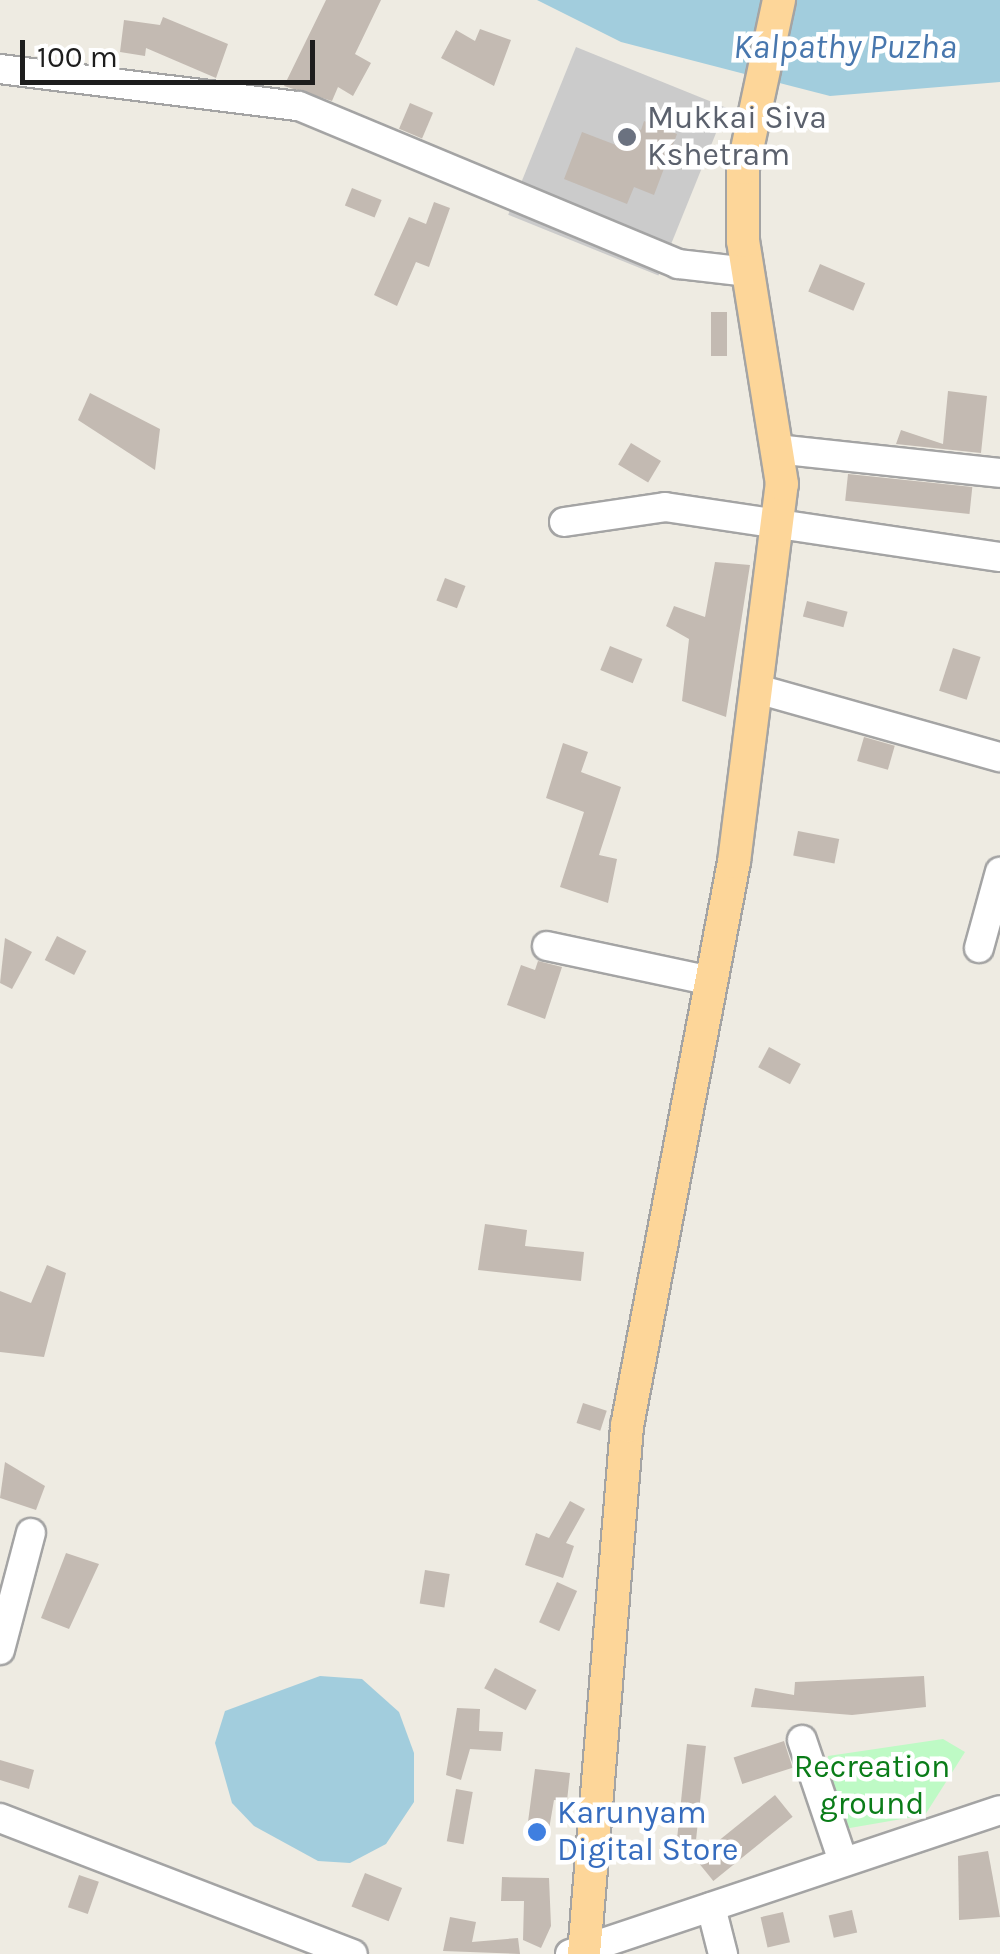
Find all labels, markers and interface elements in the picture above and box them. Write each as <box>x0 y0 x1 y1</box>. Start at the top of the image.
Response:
scale bar <box>25 20 320 82</box>
water label: Kalpathy Puzha <box>733 26 957 68</box>
text: 100 m <box>37 39 118 75</box>
place label: Mukkai Siva Kshetram <box>647 100 827 175</box>
marker: Mukkai Siva Kshetram <box>616 126 638 148</box>
park label: Recreation ground <box>794 1749 950 1824</box>
place label: Karunyam Digital Store <box>557 1795 738 1870</box>
marker: Karunyam Digital Store <box>526 1821 548 1843</box>

